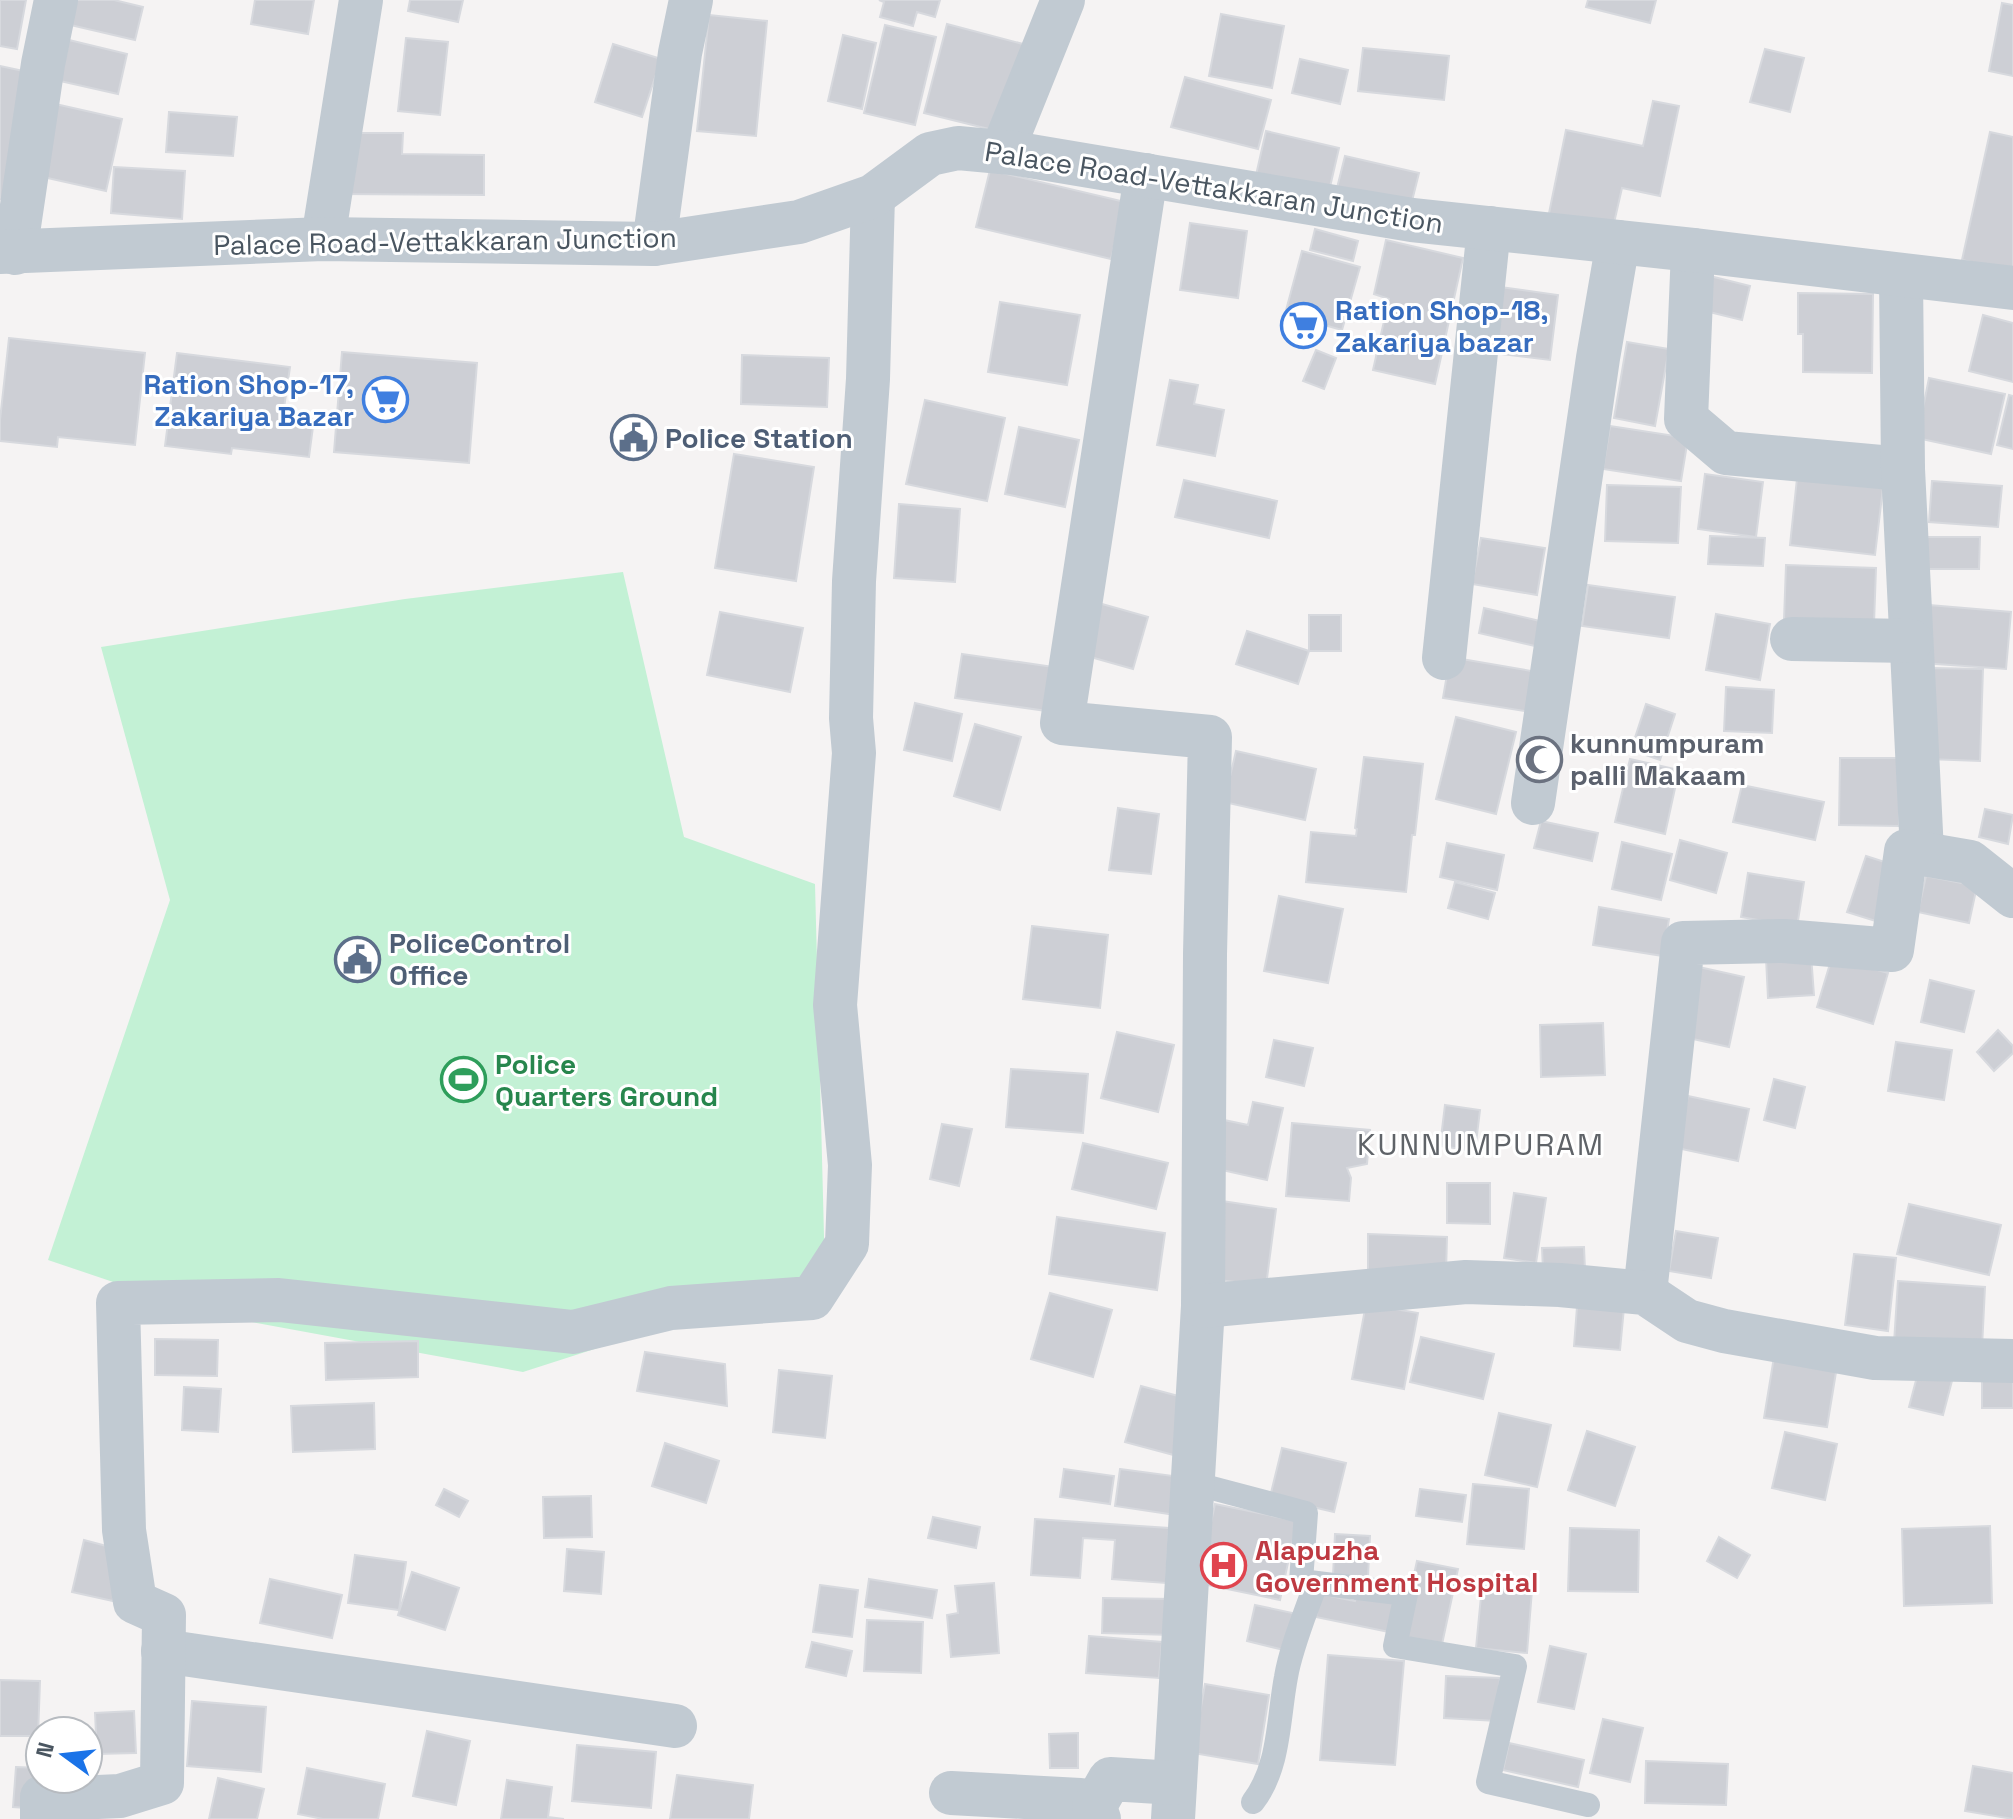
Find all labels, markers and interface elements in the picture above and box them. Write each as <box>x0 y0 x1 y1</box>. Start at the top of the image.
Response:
street label: Palace Road-Vettakkaran Junction <box>982 133 1446 241</box>
street label: Palace Road-Vettakkaran Junction <box>213 219 677 263</box>
place label: Ration Shop-18, Zakariya bazar <box>1335 292 1549 360</box>
supermarket icon: Ration Shop-18, Zakariya bazar <box>1280 302 1328 350</box>
place label: Ration Shop-17, Zakariya Bazar <box>144 366 354 434</box>
supermarket icon: Ration Shop-17, Zakariya Bazar <box>361 376 409 424</box>
public building icon: Police Station <box>610 414 658 462</box>
place label: Police Station <box>665 420 853 456</box>
place label: kunnumpuram palli Makaam <box>1570 725 1764 793</box>
mosque icon: kunnumpuram palli Makaam <box>1515 735 1563 783</box>
place label: PoliceControl Office <box>389 925 570 993</box>
public building icon: PoliceControl Office <box>334 935 382 983</box>
place label: Police Quarters Ground <box>495 1046 718 1114</box>
sports icon: Police Quarters Ground <box>440 1056 488 1104</box>
district label: KUNNUMPURAM <box>1357 1125 1605 1164</box>
place label: Alapuzha Government Hospital <box>1255 1532 1538 1600</box>
hospital icon: Alapuzha Government Hospital <box>1200 1542 1248 1590</box>
north arrow <box>24 1715 104 1795</box>
text: N <box>29 1739 60 1761</box>

